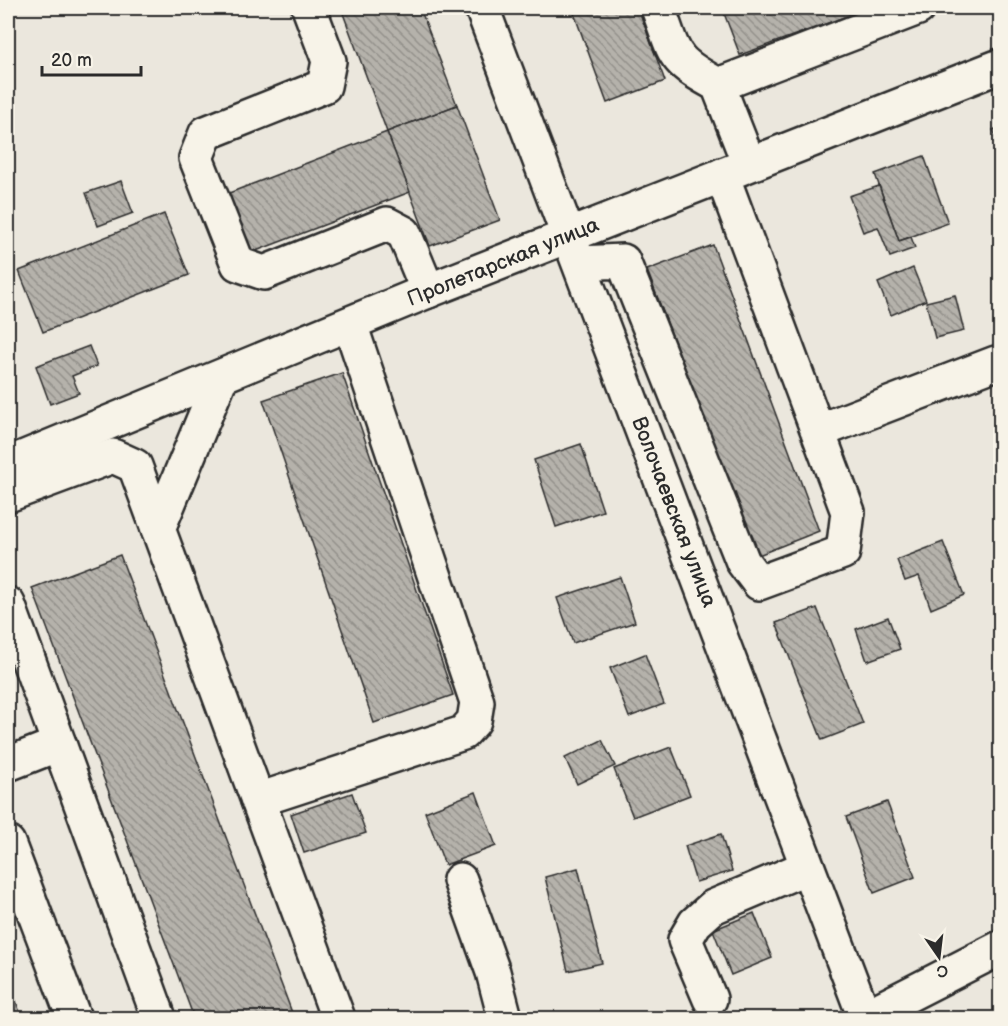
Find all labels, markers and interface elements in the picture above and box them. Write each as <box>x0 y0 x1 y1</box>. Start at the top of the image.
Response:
scale bar <box>42 39 141 77</box>
text: 20 m <box>51 50 92 71</box>
street label: Пролетарская улица <box>403 212 603 312</box>
street label: Волочаевская улица <box>626 413 722 611</box>
north arrow <box>909 927 969 987</box>
text: С <box>935 960 950 981</box>

